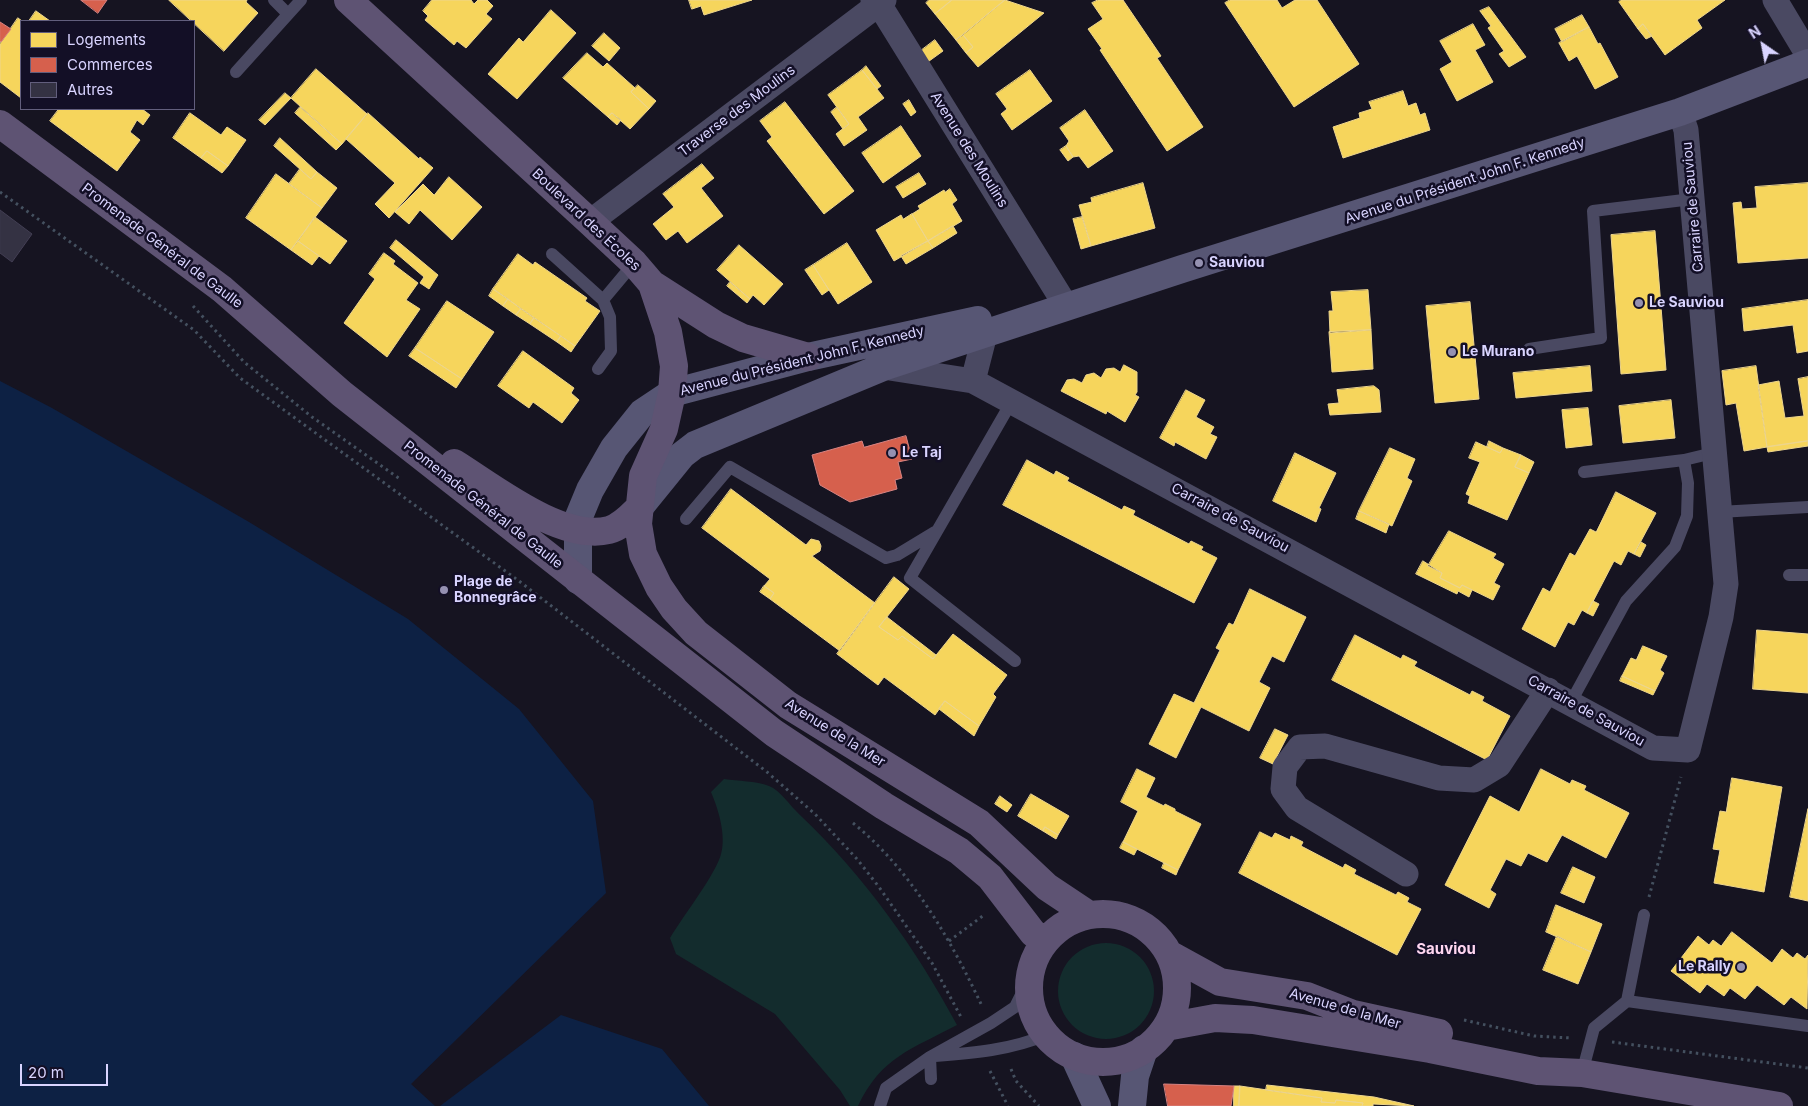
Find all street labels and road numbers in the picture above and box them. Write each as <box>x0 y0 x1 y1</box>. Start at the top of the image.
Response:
street label: Traverse des Moulins <box>675 62 799 160</box>
street label: Avenue des Moulins <box>927 89 1011 211</box>
street label: Avenue du Président John F. Kennedy <box>1343 134 1587 228</box>
street label: Carraire de Sauviou <box>1679 141 1707 273</box>
street label: Boulevard des Écoles <box>528 165 644 275</box>
street label: Promenade Général de Gaulle <box>78 180 246 312</box>
street label: Avenue du Président John F. Kennedy <box>678 322 926 400</box>
street label: Promenade Général de Gaulle <box>400 438 566 572</box>
street label: Carraire de Sauviou <box>1168 480 1292 556</box>
street label: Carraire de Sauviou <box>1525 672 1647 750</box>
street label: Avenue de la Mer <box>782 695 888 771</box>
street label: Avenue de la Mer <box>1287 985 1403 1033</box>

